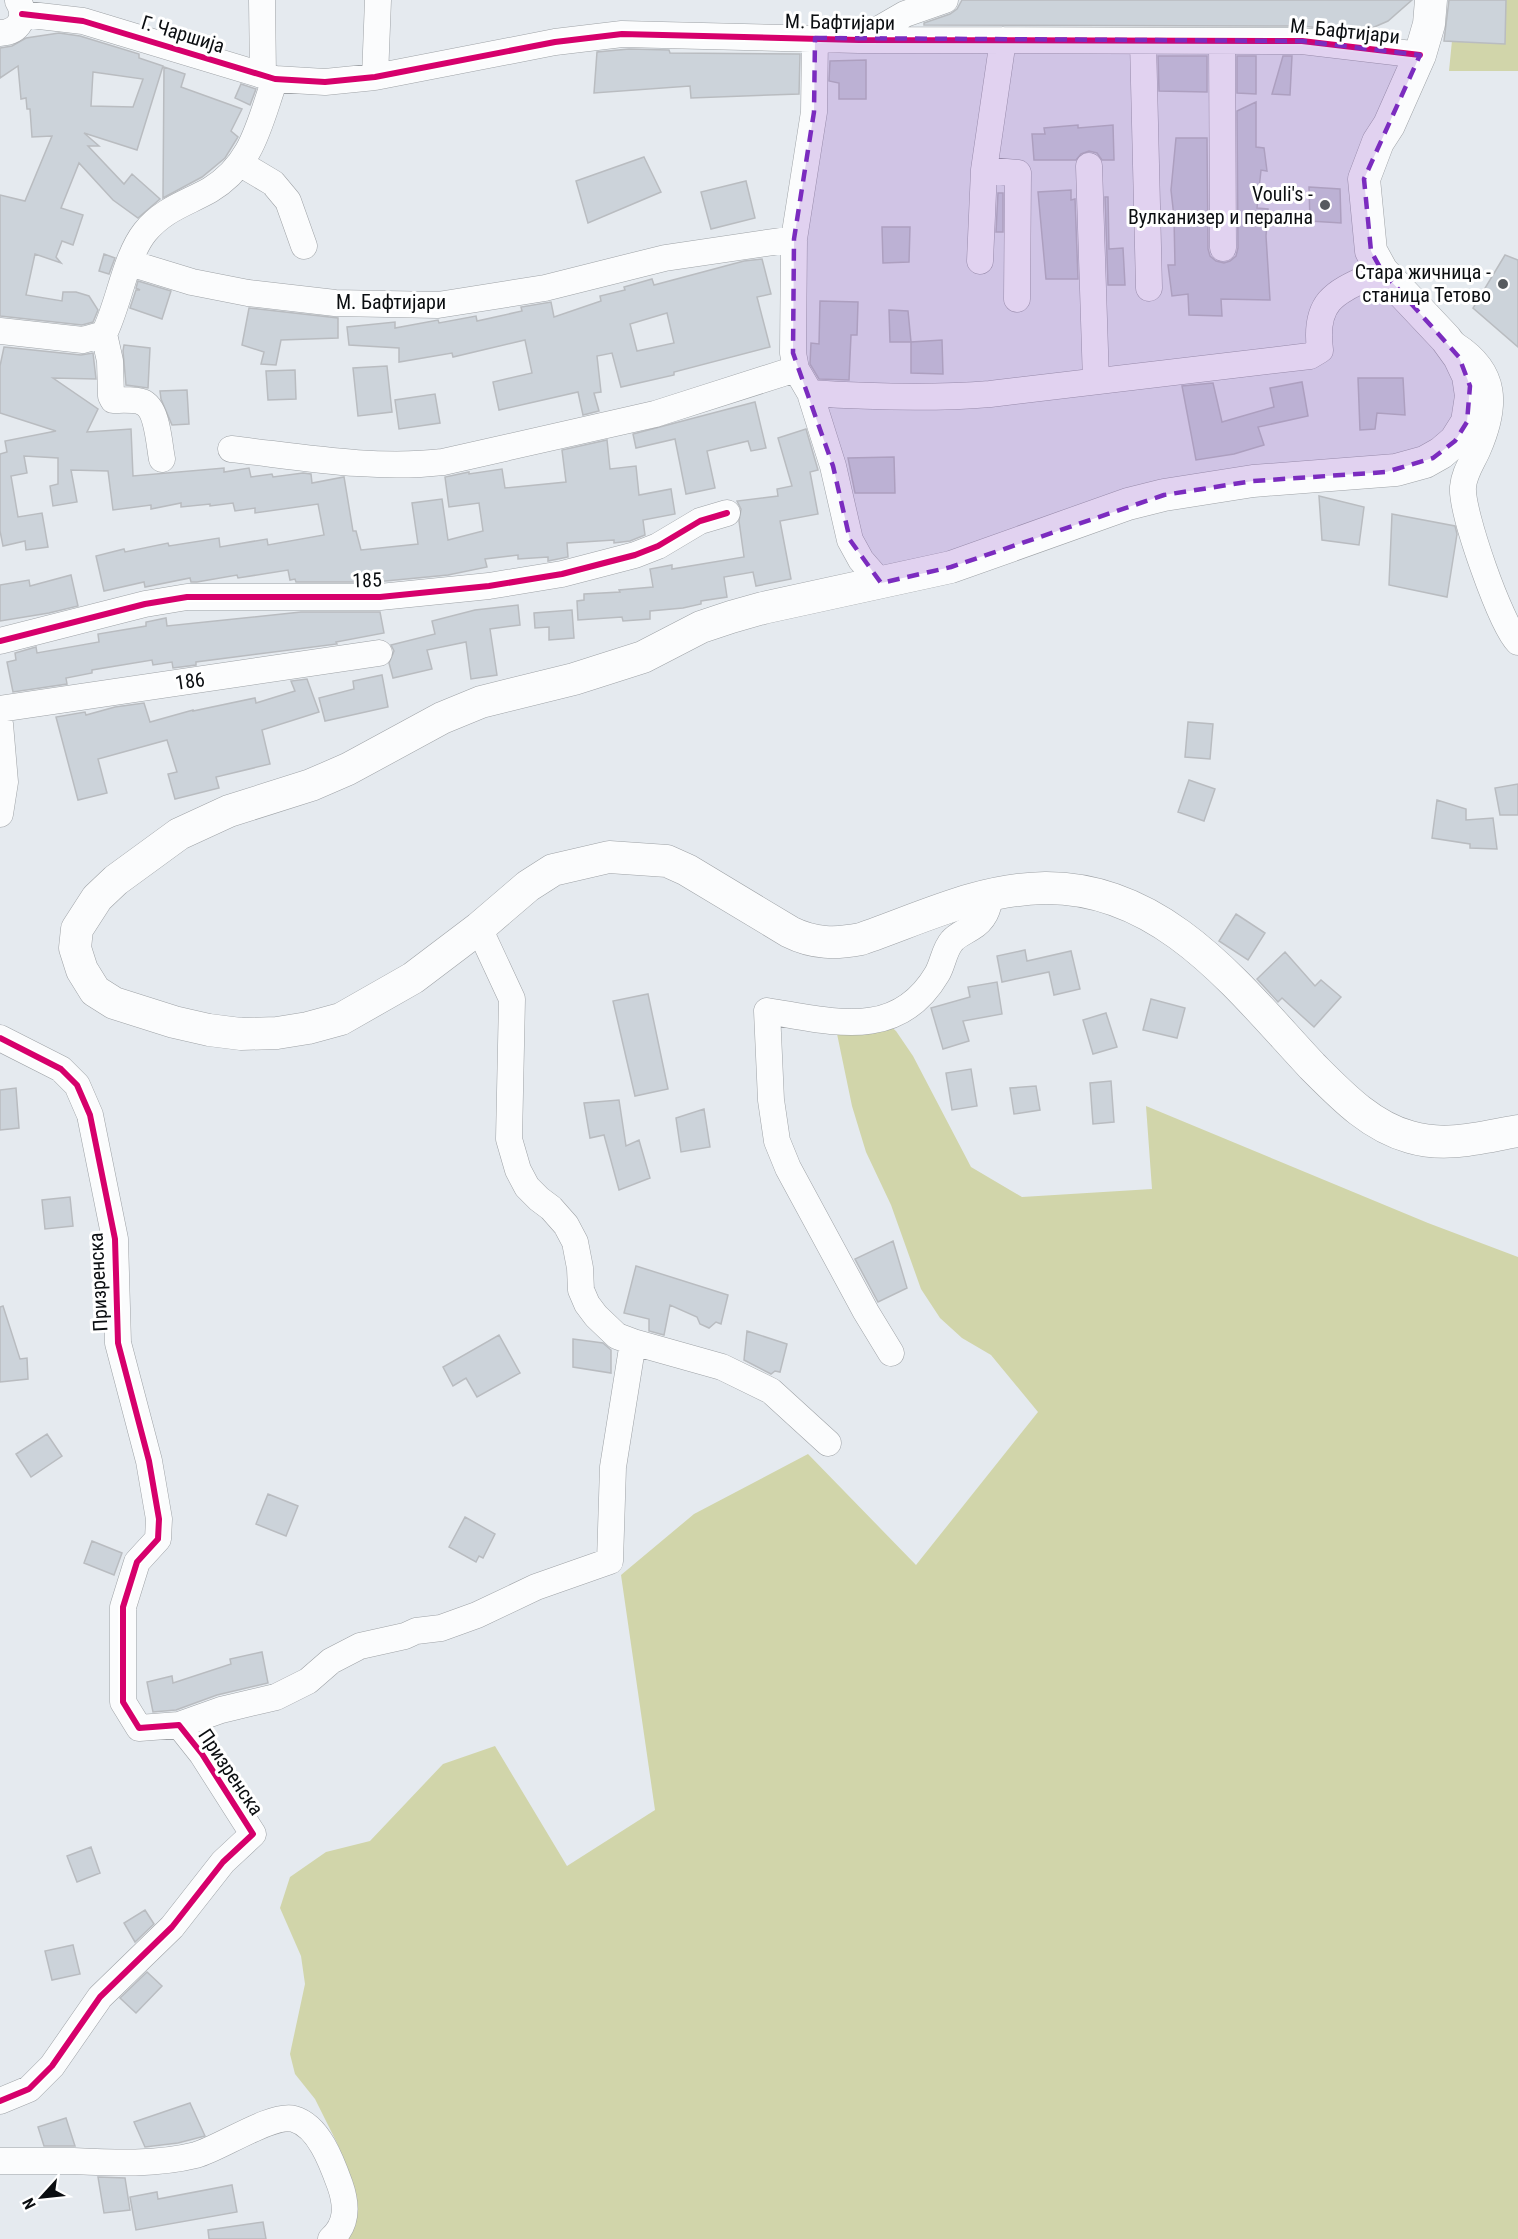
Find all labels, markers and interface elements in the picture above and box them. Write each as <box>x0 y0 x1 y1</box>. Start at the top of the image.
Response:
street label: М. Бафтијари <box>785 9 895 35</box>
street label: Г. Чаршија <box>139 10 227 58</box>
street label: М. Бафтијари <box>1289 13 1401 49</box>
place label: Vouli's - Вулканизер и перална <box>1128 182 1313 229</box>
marker: Vouli's - Вулканизер и перална <box>1318 198 1332 212</box>
place label: Стара жичница - станица Тетово <box>1355 260 1491 307</box>
marker: Стара жичница - станица Тетово <box>1496 277 1510 291</box>
street label: М. Бафтијари <box>336 290 446 314</box>
street label: 185 <box>352 567 382 593</box>
street label: 186 <box>174 667 206 695</box>
street label: Призренска <box>83 1232 113 1332</box>
street label: Призренска <box>193 1724 269 1820</box>
north arrow <box>12 2167 72 2227</box>
text: N <box>18 2195 40 2212</box>

